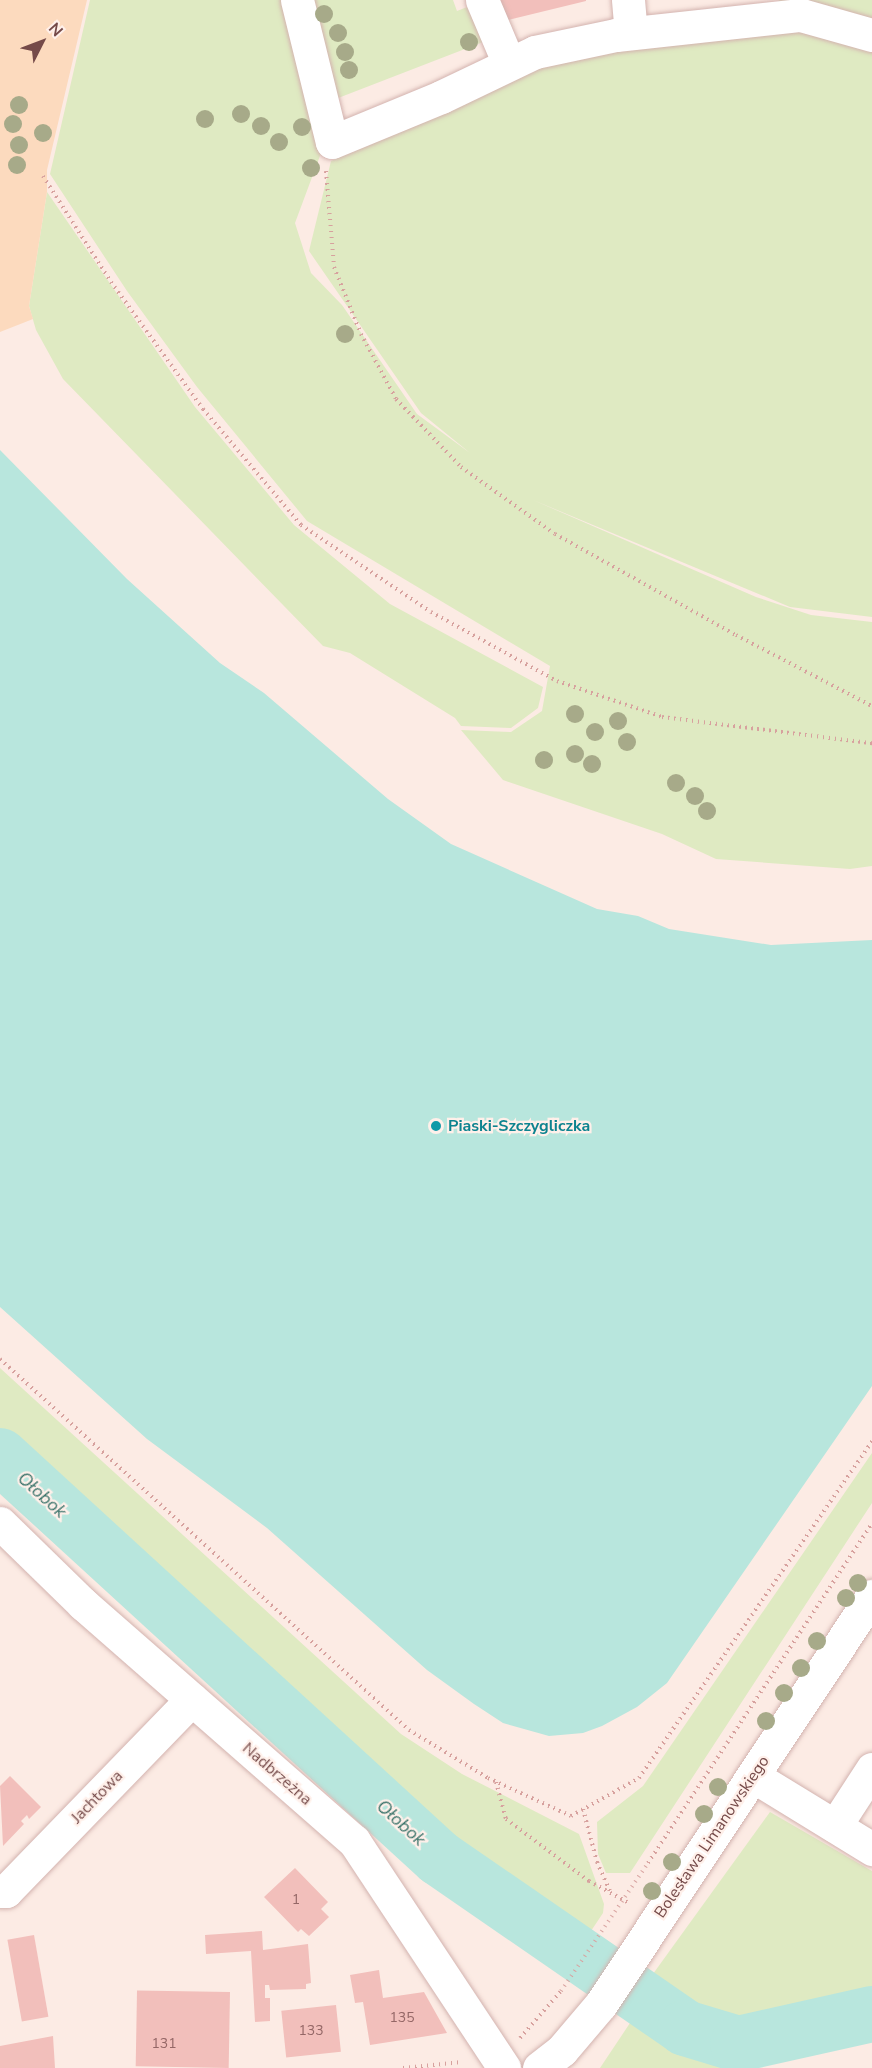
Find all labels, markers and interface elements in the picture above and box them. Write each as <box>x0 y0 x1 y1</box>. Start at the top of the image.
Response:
north arrow <box>12 12 72 72</box>
text: N <box>43 18 68 42</box>
place label: Piaski-Szczygliczka <box>448 1116 590 1136</box>
marker: Piaski-Szczygliczka <box>429 1119 443 1133</box>
water label: Ołobok <box>13 1467 71 1523</box>
street label: Nadbrzeżna <box>238 1739 316 1809</box>
street label: Bolesława Limanowskiego <box>650 1752 774 1922</box>
street label: Jachtowa <box>67 1767 127 1827</box>
water label: Ołobok <box>372 1795 430 1851</box>
house number: 1 <box>292 1892 300 1908</box>
house number: 135 <box>389 2010 415 2026</box>
house number: 133 <box>298 2023 324 2039</box>
house number: 131 <box>151 2036 177 2052</box>

